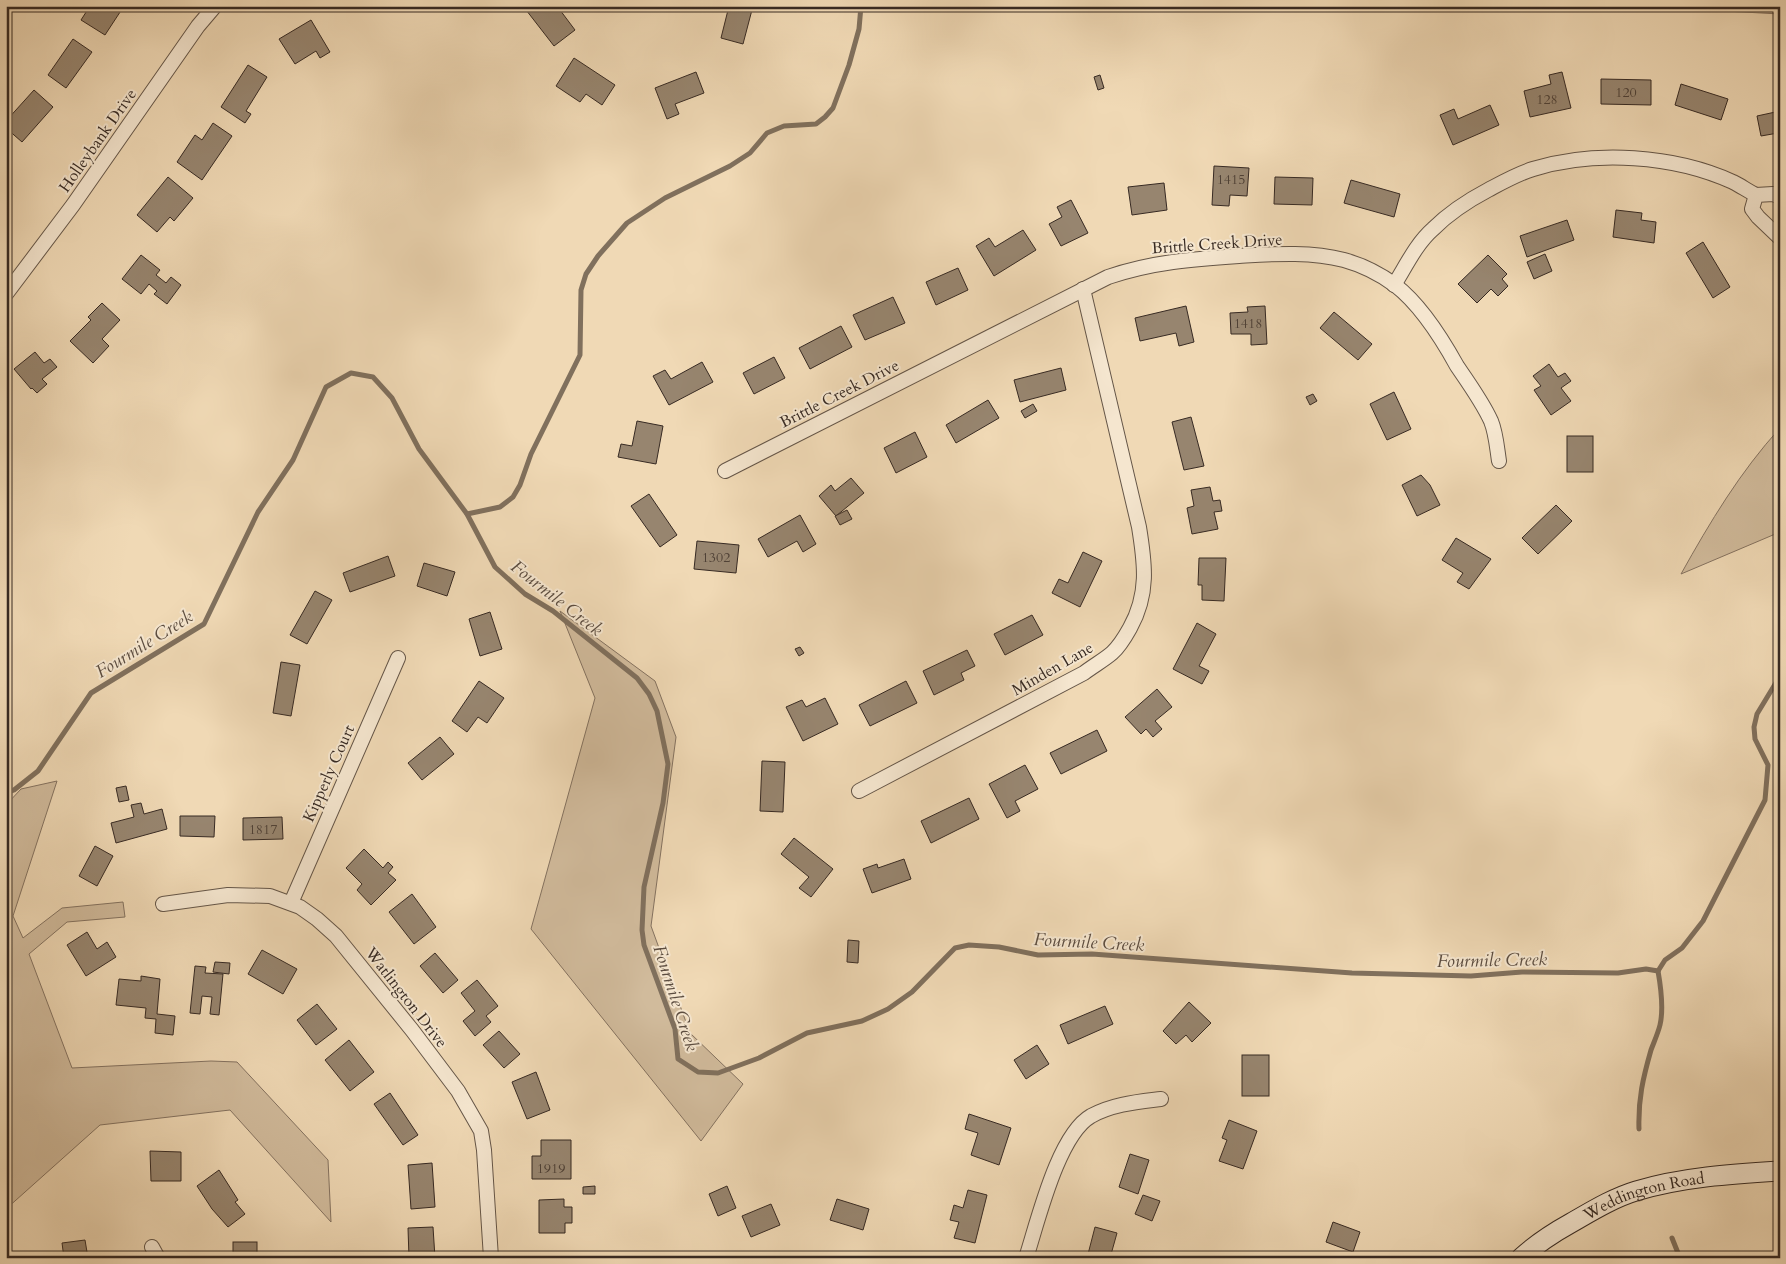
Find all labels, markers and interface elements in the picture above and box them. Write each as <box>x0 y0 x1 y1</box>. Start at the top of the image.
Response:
house number: 120 <box>1615 83 1637 102</box>
street label: Holleybank Drive <box>54 84 142 197</box>
house number: 128 <box>1536 90 1558 109</box>
house number: 1415 <box>1217 170 1245 189</box>
street label: Brittle Creek Drive <box>1151 228 1283 260</box>
house number: 1418 <box>1234 314 1262 333</box>
street label: Brittle Creek Drive <box>776 354 903 433</box>
house number: 1302 <box>702 548 730 567</box>
water label: Fourmile Creek <box>506 555 608 642</box>
water label: Fourmile Creek <box>91 605 198 684</box>
street label: Minden Lane <box>1008 637 1097 701</box>
street label: Kipperly Court <box>298 721 360 825</box>
house number: 1817 <box>249 820 277 839</box>
water label: Fourmile Creek <box>1033 927 1145 958</box>
street label: Watlington Drive <box>359 942 452 1052</box>
water label: Fourmile Creek <box>647 942 704 1055</box>
water label: Fourmile Creek <box>1437 947 1547 974</box>
house number: 1919 <box>537 1159 565 1178</box>
street label: Weddington Road <box>1579 1167 1706 1226</box>

